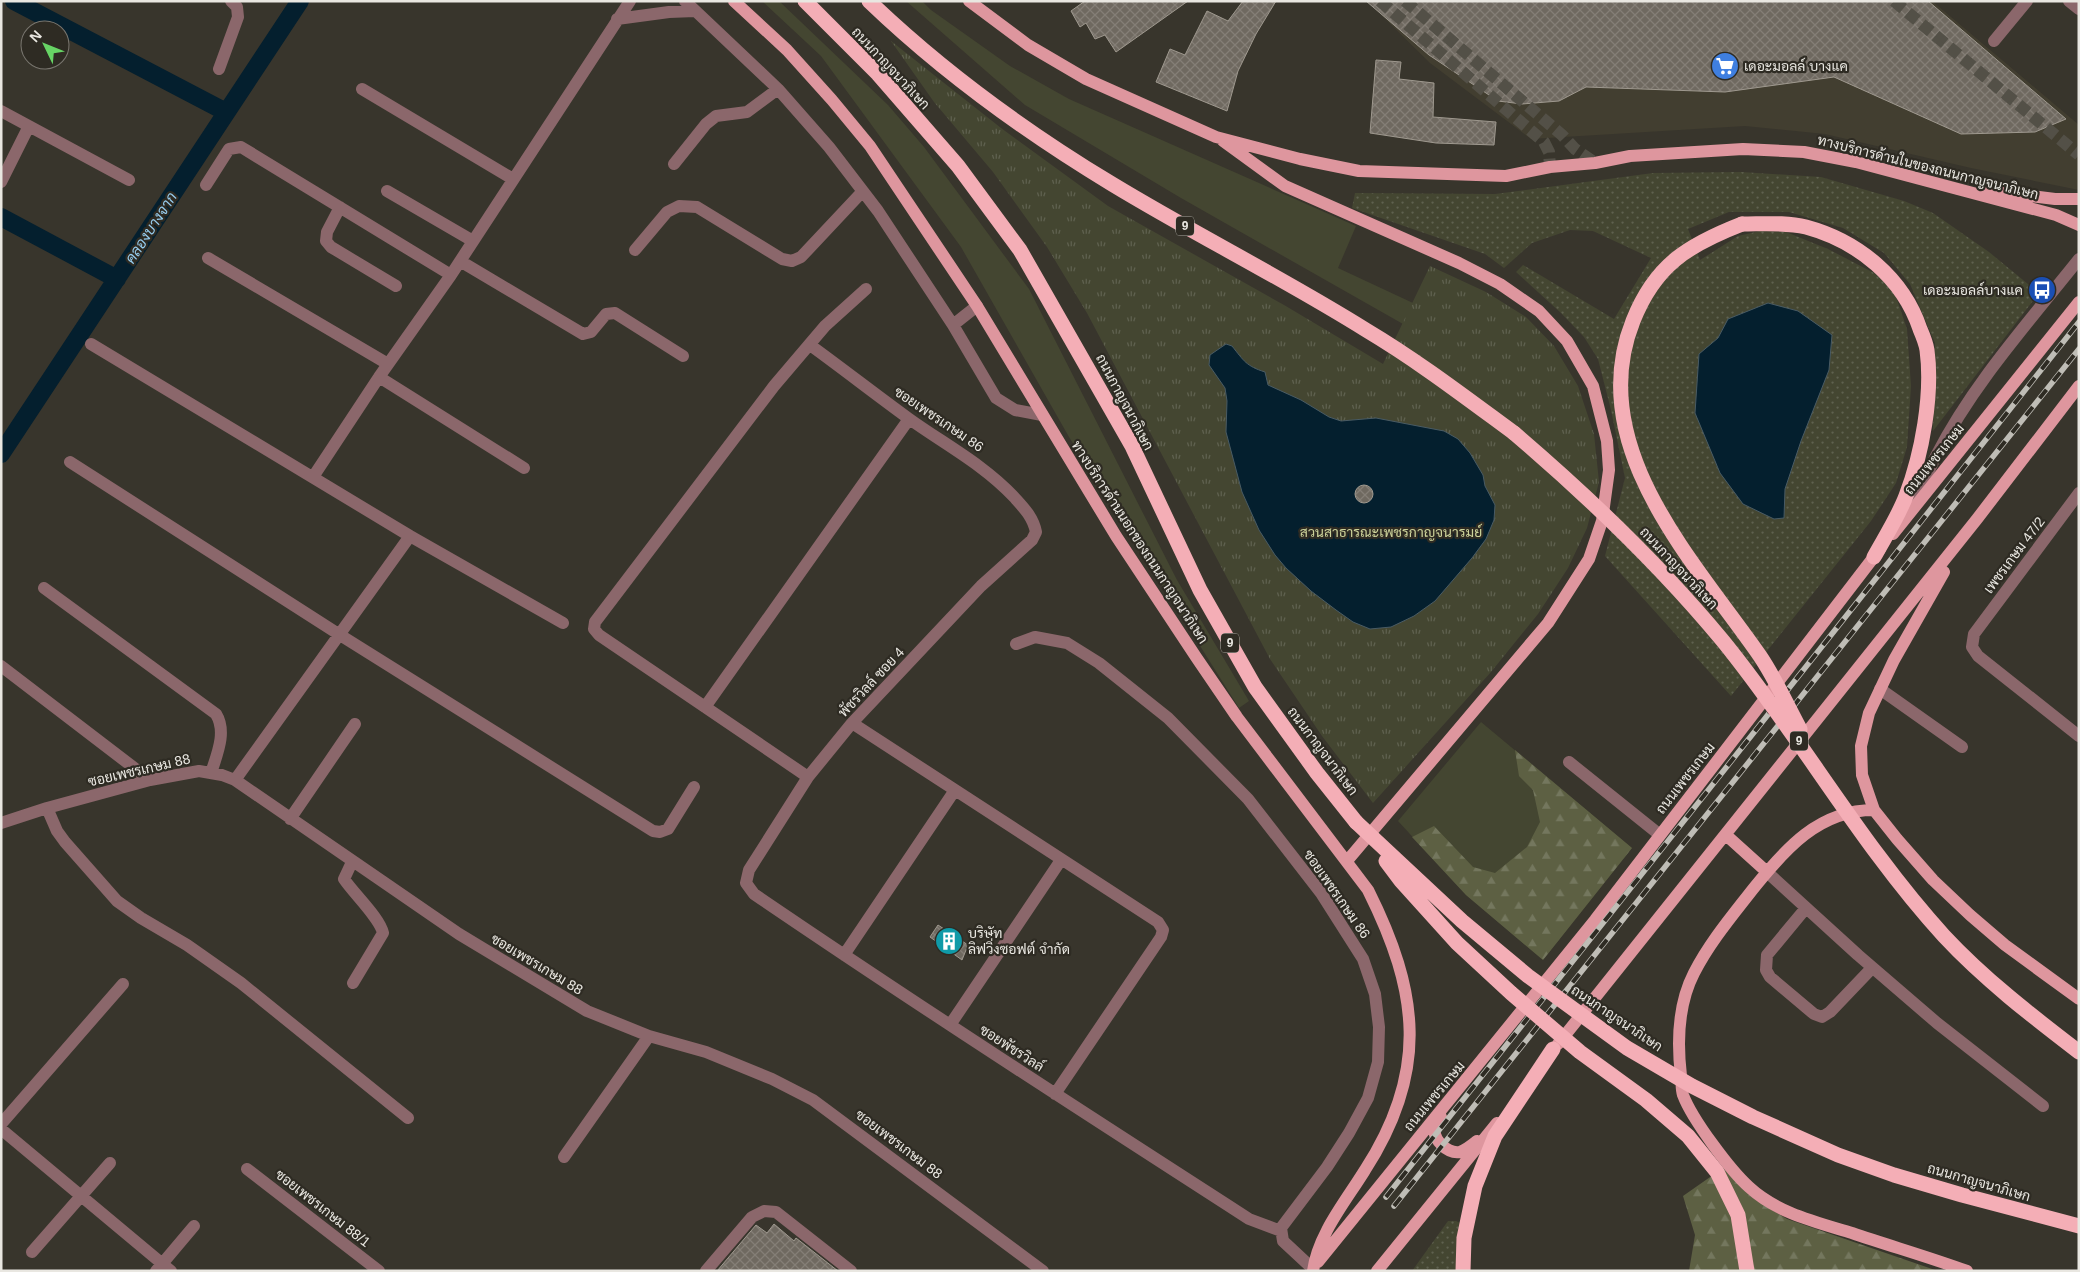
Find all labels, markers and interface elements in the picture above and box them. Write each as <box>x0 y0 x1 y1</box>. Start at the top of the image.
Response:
north arrow <box>20 20 70 70</box>
street label: ถนนกาญจนาภิเษก <box>848 24 933 113</box>
text: N <box>26 27 45 45</box>
supermarket icon: เดอะมอลล์ บางแค <box>1710 51 1740 81</box>
place label: เดอะมอลล์ บางแค <box>1744 57 1848 74</box>
street label: ทางบริการด้านในของถนนกาญจนาภิเษก <box>1816 131 2040 203</box>
water label: คลองบางจาก <box>121 189 180 266</box>
road number: 9 <box>1176 217 1194 236</box>
bus stop icon: เดอะมอลล์บางแค <box>2027 275 2057 305</box>
place label: เดอะมอลล์บางแค <box>1923 281 2023 298</box>
street label: ถนนกาญจนาภิเษก <box>1092 351 1157 453</box>
street label: ซอยเพชรเกษม 86 <box>891 383 987 455</box>
street label: ถนนเพชรเกษม <box>1901 420 1967 498</box>
street label: ทางบริการด้านนอกของถนนกาญจนาภิเษก <box>1068 437 1212 647</box>
street label: เพชรเกษม 47/2 <box>1980 514 2048 596</box>
park label: สวนสาธารณะเพชรกาญจนารมย์ <box>1300 523 1482 541</box>
street label: ถนนกาญจนาภิเษก <box>1636 524 1721 613</box>
road number: 9 <box>1221 634 1239 652</box>
street label: พัชรวิลล์ ซอย 4 <box>834 643 907 720</box>
street label: ถนนกาญจนาภิเษก <box>1284 704 1361 799</box>
road number: 9 <box>1790 731 1808 750</box>
street label: ถนนเพชรเกษม <box>1652 739 1718 817</box>
street label: ซอยเพชรเกษม 88 <box>86 750 192 790</box>
street label: ซอยเพชรเกษม 86 <box>1300 847 1374 942</box>
place label: บริษัท ลิฟวิ่งซอฟต์ จำกัด <box>968 925 1070 957</box>
building icon: บริษัท ลิฟวิ่งซอฟต์ จำกัด <box>934 926 964 956</box>
street label: ซอยเพชรเกษม 88 <box>488 930 586 998</box>
street label: ถนนกาญจนาภิเษก <box>1568 982 1666 1055</box>
street label: ซอยพัชรวิลล์ <box>977 1020 1048 1075</box>
street label: ถนนเพชรเกษม <box>1400 1058 1468 1134</box>
street label: ซอยเพชรเกษม 88 <box>852 1106 946 1182</box>
street label: ถนนกาญจนาภิเษก <box>1925 1160 2032 1205</box>
street label: ซอยเพชรเกษม 88/1 <box>272 1166 374 1250</box>

